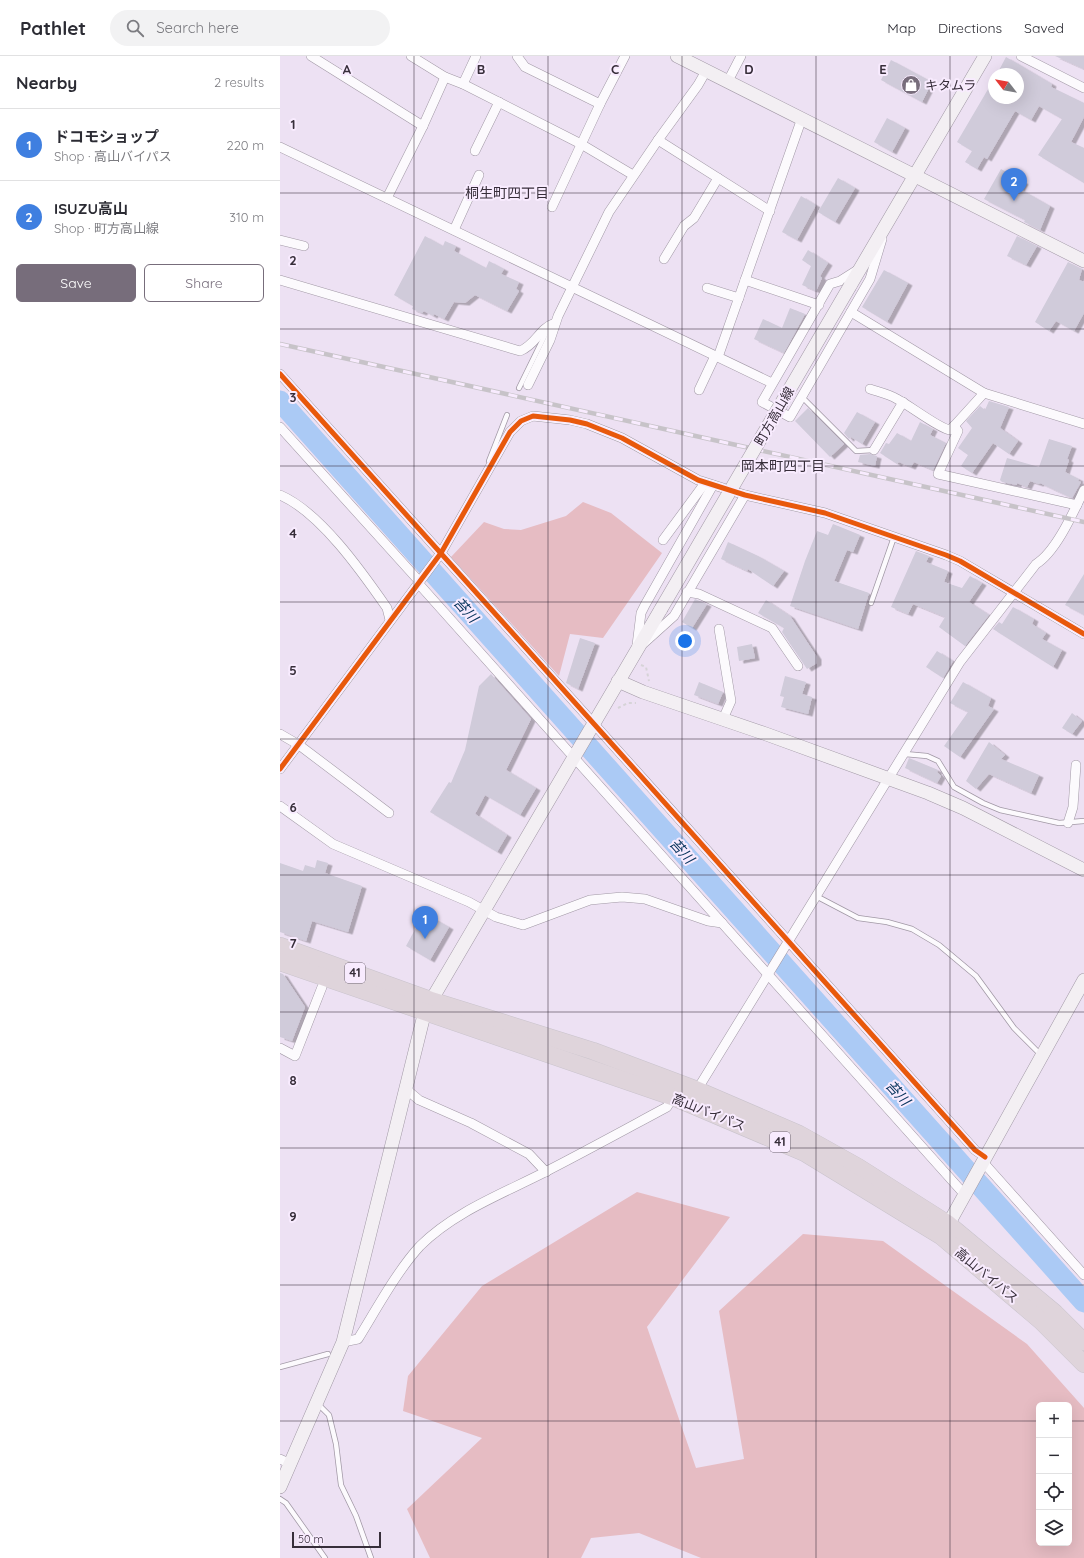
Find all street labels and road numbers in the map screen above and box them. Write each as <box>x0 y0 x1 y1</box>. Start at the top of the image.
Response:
street label: 町方高山線 <box>751 384 797 448</box>
road number: 41 <box>345 963 365 983</box>
street label: 高山バイパス <box>670 1090 748 1134</box>
road number: 41 <box>770 1132 790 1152</box>
street label: 高山バイパス <box>952 1244 1022 1306</box>

